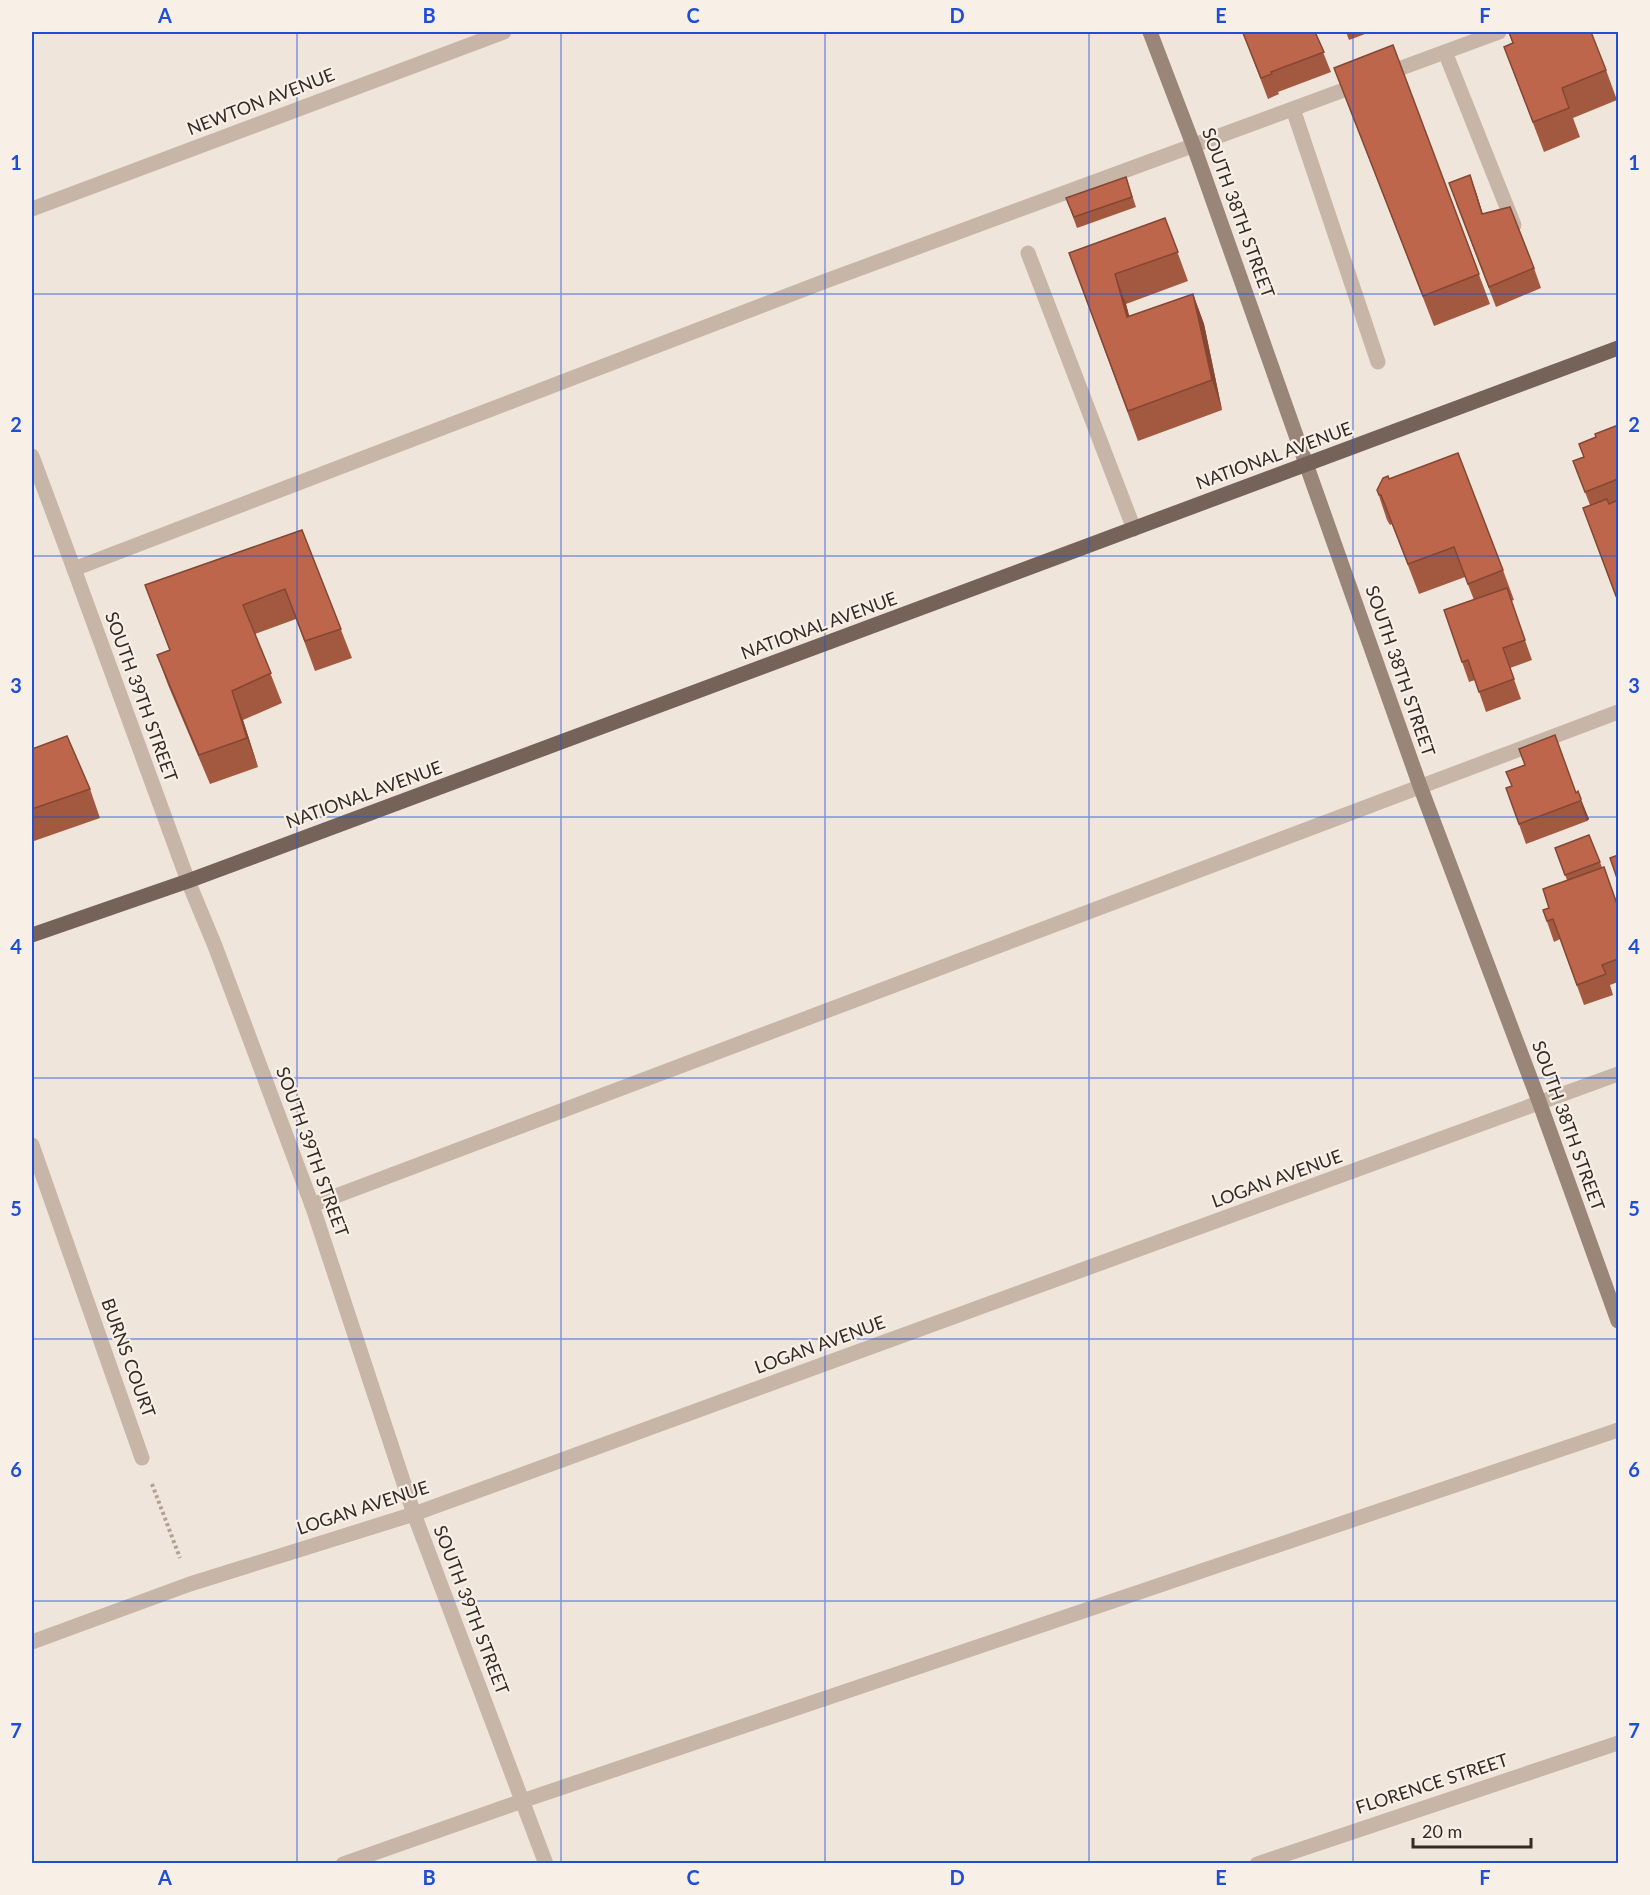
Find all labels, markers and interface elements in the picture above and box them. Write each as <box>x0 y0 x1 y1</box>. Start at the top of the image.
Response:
text: A <box>157 3 172 27</box>
text: B <box>422 3 436 27</box>
text: C <box>686 3 700 27</box>
text: D <box>949 3 965 27</box>
text: E <box>1215 3 1227 27</box>
text: F <box>1479 3 1491 27</box>
street label: NEWTON AVENUE <box>184 63 337 139</box>
street label: SOUTH 38TH STREET <box>1198 125 1280 301</box>
text: 1 <box>10 150 22 174</box>
text: 1 <box>1628 150 1640 174</box>
text: 2 <box>10 412 22 436</box>
text: 2 <box>1628 412 1640 436</box>
street label: NATIONAL AVENUE <box>1193 417 1355 494</box>
street label: SOUTH 38TH STREET <box>1361 582 1441 759</box>
street label: NATIONAL AVENUE <box>738 587 900 664</box>
street label: SOUTH 39TH STREET <box>101 609 183 785</box>
text: 3 <box>10 673 22 697</box>
text: 3 <box>1628 673 1640 697</box>
street label: NATIONAL AVENUE <box>283 756 445 833</box>
text: 4 <box>10 934 22 958</box>
text: 4 <box>1628 934 1640 958</box>
street label: SOUTH 38TH STREET <box>1528 1038 1610 1214</box>
street label: SOUTH 39TH STREET <box>272 1064 354 1240</box>
street label: LOGAN AVENUE <box>1208 1144 1345 1212</box>
text: 5 <box>10 1196 22 1220</box>
text: 5 <box>1628 1196 1640 1220</box>
street label: BURNS COURT <box>97 1295 161 1421</box>
street label: LOGAN AVENUE <box>751 1310 888 1378</box>
text: 6 <box>10 1457 22 1481</box>
text: 6 <box>1628 1457 1640 1481</box>
street label: LOGAN AVENUE <box>294 1475 431 1539</box>
street label: SOUTH 39TH STREET <box>430 1522 514 1698</box>
text: 7 <box>10 1718 22 1742</box>
text: 7 <box>1628 1718 1640 1742</box>
street label: FLORENCE STREET <box>1353 1748 1511 1818</box>
scale bar <box>1413 1811 1532 1849</box>
text: 20 m <box>1422 1820 1462 1842</box>
text: A <box>157 1865 172 1889</box>
text: B <box>422 1865 436 1889</box>
text: C <box>686 1865 700 1889</box>
text: D <box>949 1865 965 1889</box>
text: E <box>1215 1865 1227 1889</box>
text: F <box>1479 1865 1491 1889</box>

